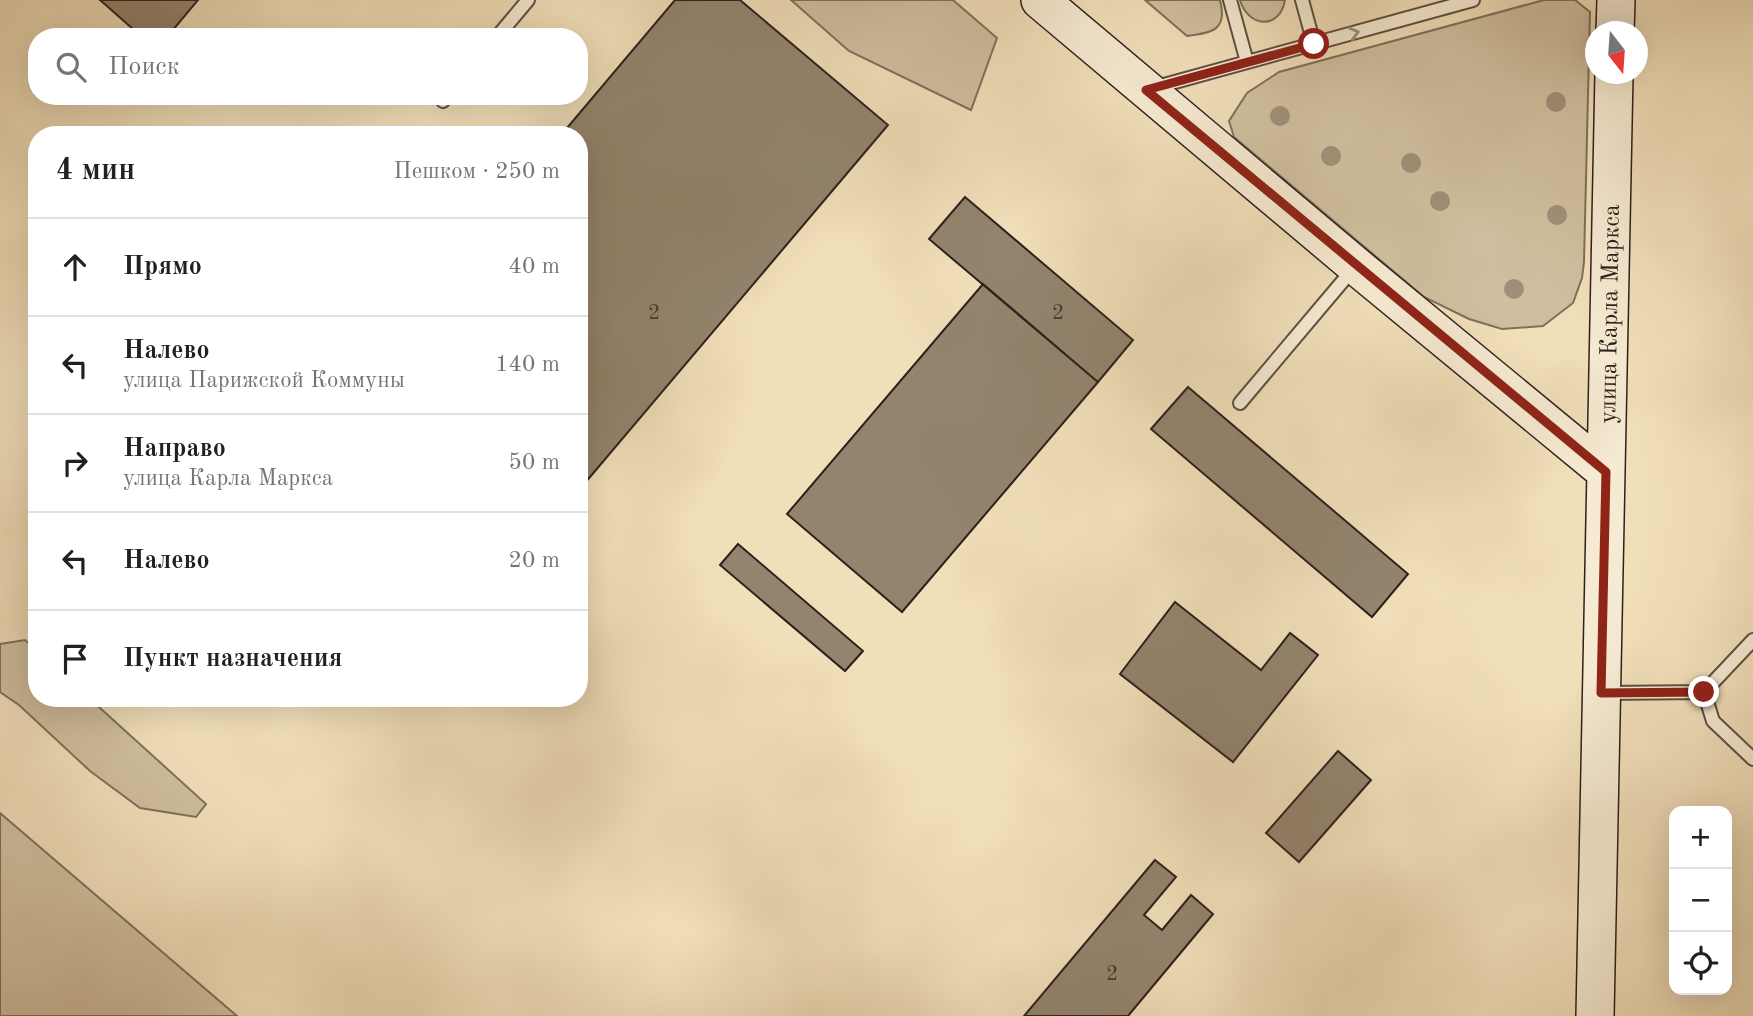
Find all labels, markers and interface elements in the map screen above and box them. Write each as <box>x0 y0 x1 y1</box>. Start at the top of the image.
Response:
north arrow <box>1585 21 1648 84</box>
one-way arrow <box>1348 26 1360 41</box>
search box <box>28 28 588 105</box>
route start <box>1298 28 1329 59</box>
icon: search <box>52 48 90 86</box>
text: Поиск <box>108 54 180 80</box>
text: 4 мин <box>56 156 135 186</box>
text: Пешком · 250 m <box>394 160 560 183</box>
street label: улица Карла Маркса <box>1597 204 1625 424</box>
icon: ahead <box>56 248 94 286</box>
text: Прямо <box>123 254 202 280</box>
text: 40 m <box>509 255 560 278</box>
house number: 2 <box>648 303 660 324</box>
house number: 2 <box>1052 303 1064 324</box>
text: Налево <box>123 338 210 364</box>
icon: left <box>56 346 94 384</box>
text: 140 m <box>495 353 560 376</box>
text: улица Парижской Коммуны <box>123 369 405 392</box>
text: Направо <box>123 436 226 462</box>
icon: right <box>56 444 94 482</box>
text: 50 m <box>509 451 560 474</box>
text: улица Карла Маркса <box>123 467 333 490</box>
icon: left <box>56 542 94 580</box>
text: Налево <box>123 548 210 574</box>
text: 20 m <box>509 549 560 572</box>
icon: arrive <box>56 640 94 678</box>
text: Пункт назначения <box>123 646 342 672</box>
route end <box>1688 676 1719 707</box>
map controls <box>1669 806 1732 995</box>
button: + <box>1669 806 1732 869</box>
button: − <box>1669 869 1732 932</box>
button: locate <box>1669 932 1732 995</box>
house number: 2 <box>1106 964 1118 985</box>

